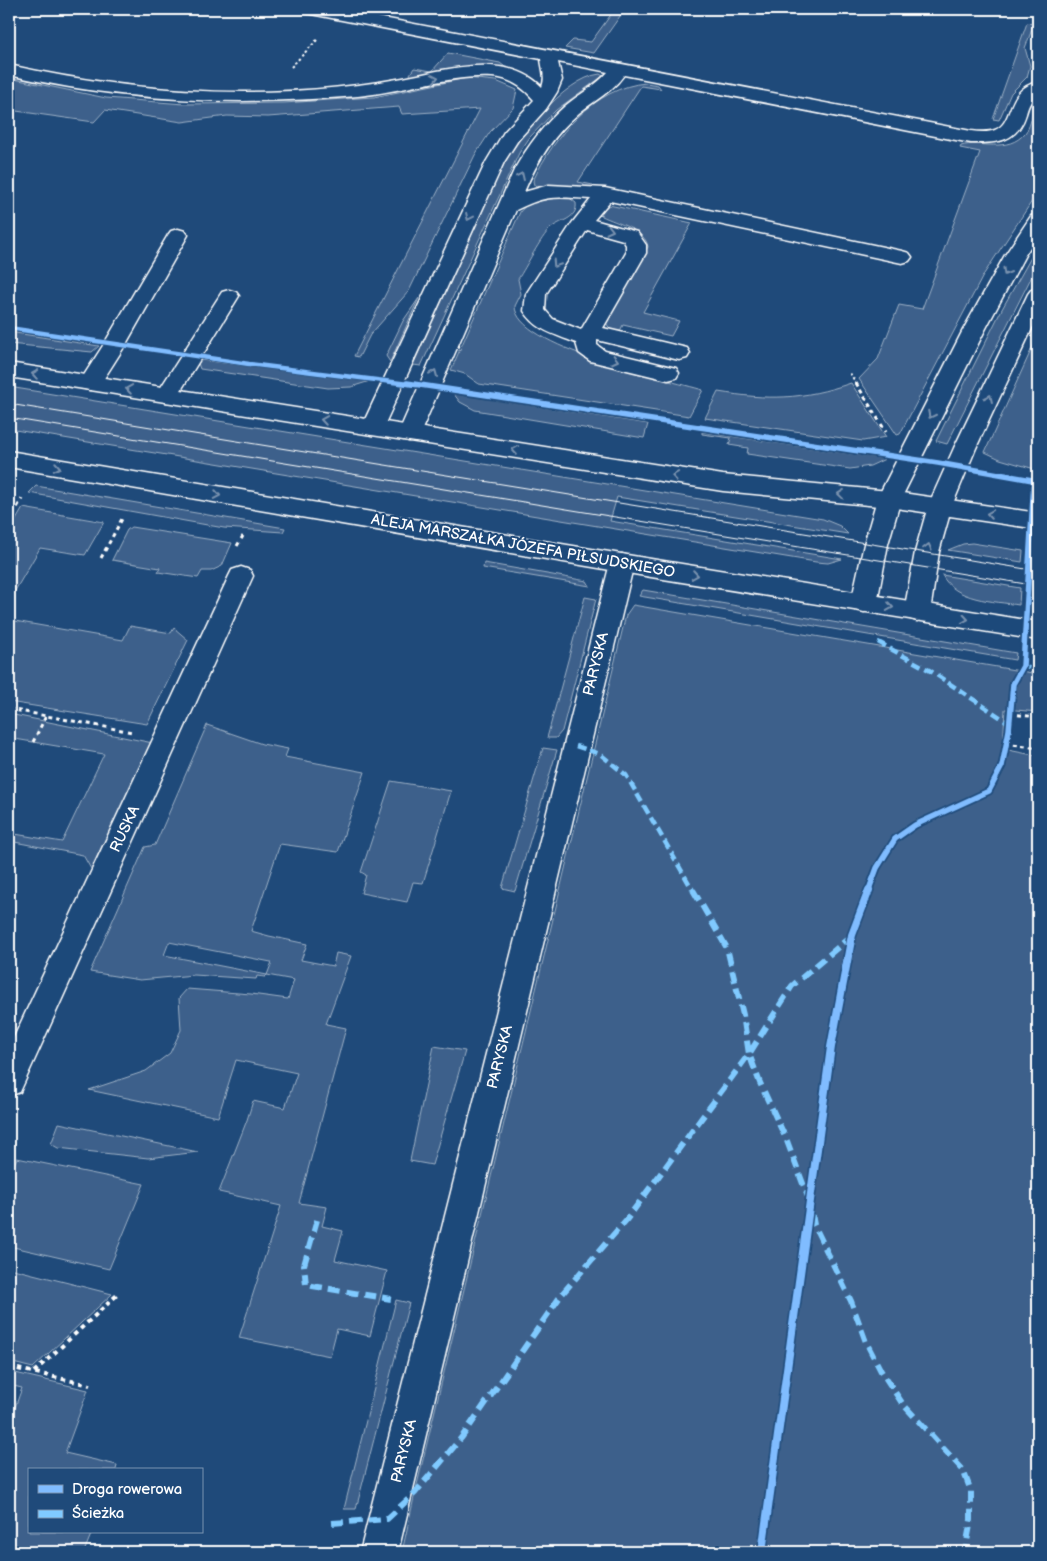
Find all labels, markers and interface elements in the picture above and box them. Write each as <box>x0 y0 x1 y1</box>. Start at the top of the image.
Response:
one-way arrow <box>431 73 440 84</box>
one-way arrow <box>515 172 526 181</box>
one-way arrow <box>465 212 476 221</box>
one-way arrow <box>605 225 613 235</box>
one-way arrow <box>552 259 562 268</box>
one-way arrow <box>1002 266 1012 275</box>
one-way arrow <box>610 354 619 365</box>
one-way arrow <box>30 369 38 380</box>
one-way arrow <box>428 369 439 378</box>
one-way arrow <box>124 384 133 394</box>
one-way arrow <box>982 394 993 403</box>
one-way arrow <box>927 410 937 419</box>
one-way arrow <box>319 416 328 426</box>
one-way arrow <box>510 446 519 456</box>
one-way arrow <box>52 462 61 472</box>
one-way arrow <box>671 471 679 482</box>
one-way arrow <box>213 489 221 499</box>
one-way arrow <box>836 489 844 500</box>
one-way arrow <box>986 509 994 519</box>
street label: ALEJA MARSZAŁKA JÓZEFA PIŁSUDSKIEGO <box>370 510 676 582</box>
one-way arrow <box>923 543 933 551</box>
one-way arrow <box>691 570 699 580</box>
one-way arrow <box>885 602 894 612</box>
one-way arrow <box>960 614 969 624</box>
street label: PARYSKA <box>579 629 613 698</box>
street label: RUSKA <box>106 802 144 855</box>
street label: PARYSKA <box>483 1022 517 1091</box>
street label: PARYSKA <box>387 1416 421 1485</box>
legend <box>28 1468 202 1534</box>
text: Droga rowerowa <box>72 1480 182 1499</box>
text: Ścieżka <box>72 1504 124 1523</box>

